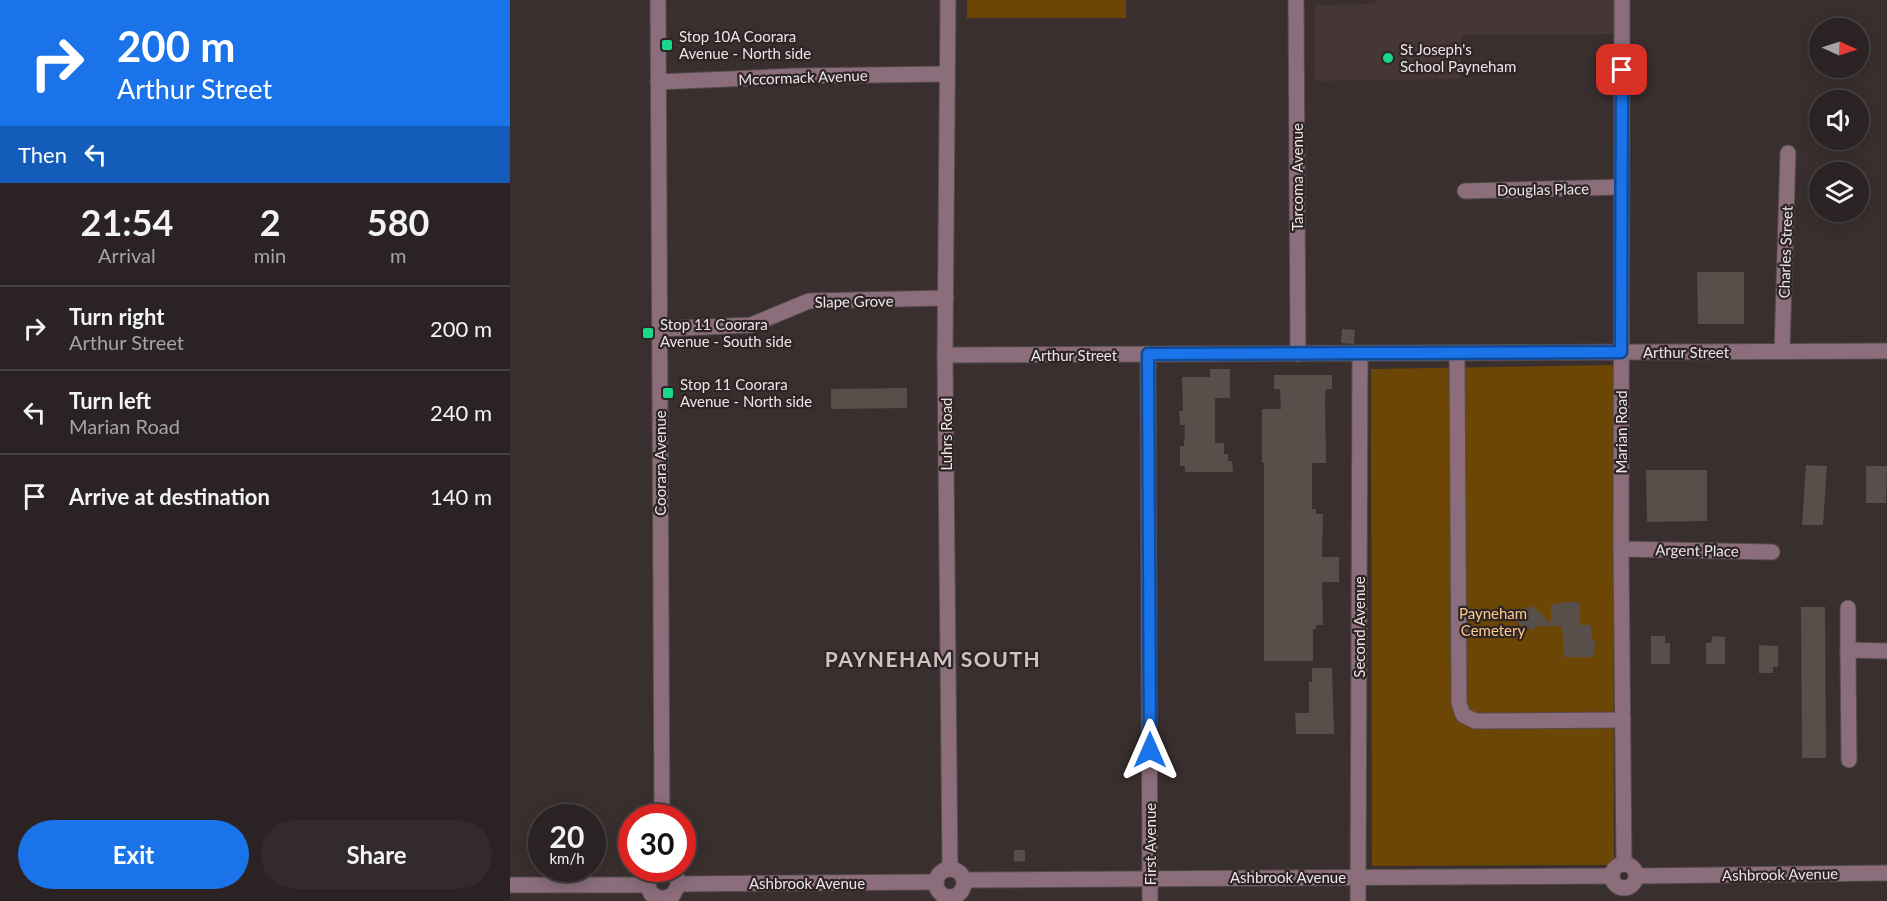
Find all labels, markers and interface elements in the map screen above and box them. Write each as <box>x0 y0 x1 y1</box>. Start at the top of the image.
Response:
north arrow <box>1809 18 1869 78</box>
map controls <box>1809 18 1869 222</box>
text: 200 m <box>117 21 235 71</box>
icon: right <box>18 24 96 102</box>
place label: Stop 10A Coorara Avenue - North side <box>679 27 811 62</box>
marker: Stop 10A Coorara Avenue - North side <box>660 38 674 52</box>
place label: St Joseph's School Payneham <box>1400 40 1516 75</box>
pin <box>1596 44 1647 95</box>
marker: St Joseph's School Payneham <box>1381 51 1395 65</box>
icon: arrive <box>1605 53 1638 86</box>
street label: Mccormack Avenue <box>738 66 868 88</box>
text: Arthur Street <box>117 72 272 105</box>
button: sound <box>1809 90 1869 150</box>
street label: Tarcoma Avenue <box>1288 123 1306 231</box>
icon: left <box>79 138 112 171</box>
text: Then <box>18 141 67 168</box>
button: layers <box>1809 162 1869 222</box>
street label: Douglas Place <box>1497 179 1589 199</box>
text: 21:54 <box>81 200 173 244</box>
text: 2 <box>260 200 281 244</box>
text: 580 <box>367 200 429 244</box>
street label: Charles Street <box>1774 205 1796 299</box>
text: Arrival <box>98 243 156 267</box>
text: min <box>254 243 286 267</box>
text: m <box>390 243 406 267</box>
street label: Slape Grove <box>814 291 894 311</box>
text: Turn right <box>69 303 164 330</box>
icon: right <box>18 312 51 345</box>
text: 200 m <box>430 315 492 342</box>
place label: Stop 11 Coorara Avenue - South side <box>660 315 792 350</box>
marker: Stop 11 Coorara Avenue - South side <box>641 326 655 340</box>
text: Arthur Street <box>69 330 184 354</box>
street label: Arthur Street <box>1643 343 1730 361</box>
street label: Arthur Street <box>1031 346 1118 364</box>
place label: Stop 11 Coorara Avenue - North side <box>680 375 812 410</box>
marker: Stop 11 Coorara Avenue - North side <box>661 386 675 400</box>
text: Turn left <box>69 387 151 414</box>
street label: Marian Road <box>1612 390 1630 474</box>
icon: left <box>18 396 51 429</box>
street label: Luhrs Road <box>937 397 955 471</box>
text: 240 m <box>430 399 492 426</box>
street label: Coorara Avenue <box>651 410 669 516</box>
text: Marian Road <box>69 414 180 438</box>
icon: arrive <box>18 480 51 513</box>
text: Arrive at destination <box>69 483 270 510</box>
text: 140 m <box>430 483 492 510</box>
street label: Argent Place <box>1655 540 1739 560</box>
street label: Second Avenue <box>1350 576 1368 678</box>
park label: Payneham Cemetery <box>1459 604 1527 639</box>
district label: PAYNEHAM SOUTH <box>825 646 1041 671</box>
position arrow <box>1118 718 1182 782</box>
street label: First Avenue <box>1141 803 1159 885</box>
speed limit sign: 30 <box>618 804 696 882</box>
text: 20 <box>550 818 584 854</box>
button: Exit <box>18 820 249 889</box>
button: Share <box>261 820 492 889</box>
text: km/h <box>549 849 585 867</box>
street label: Ashbrook Avenue <box>1722 864 1838 884</box>
street label: Ashbrook Avenue <box>1230 868 1346 886</box>
street label: Ashbrook Avenue <box>749 874 865 892</box>

